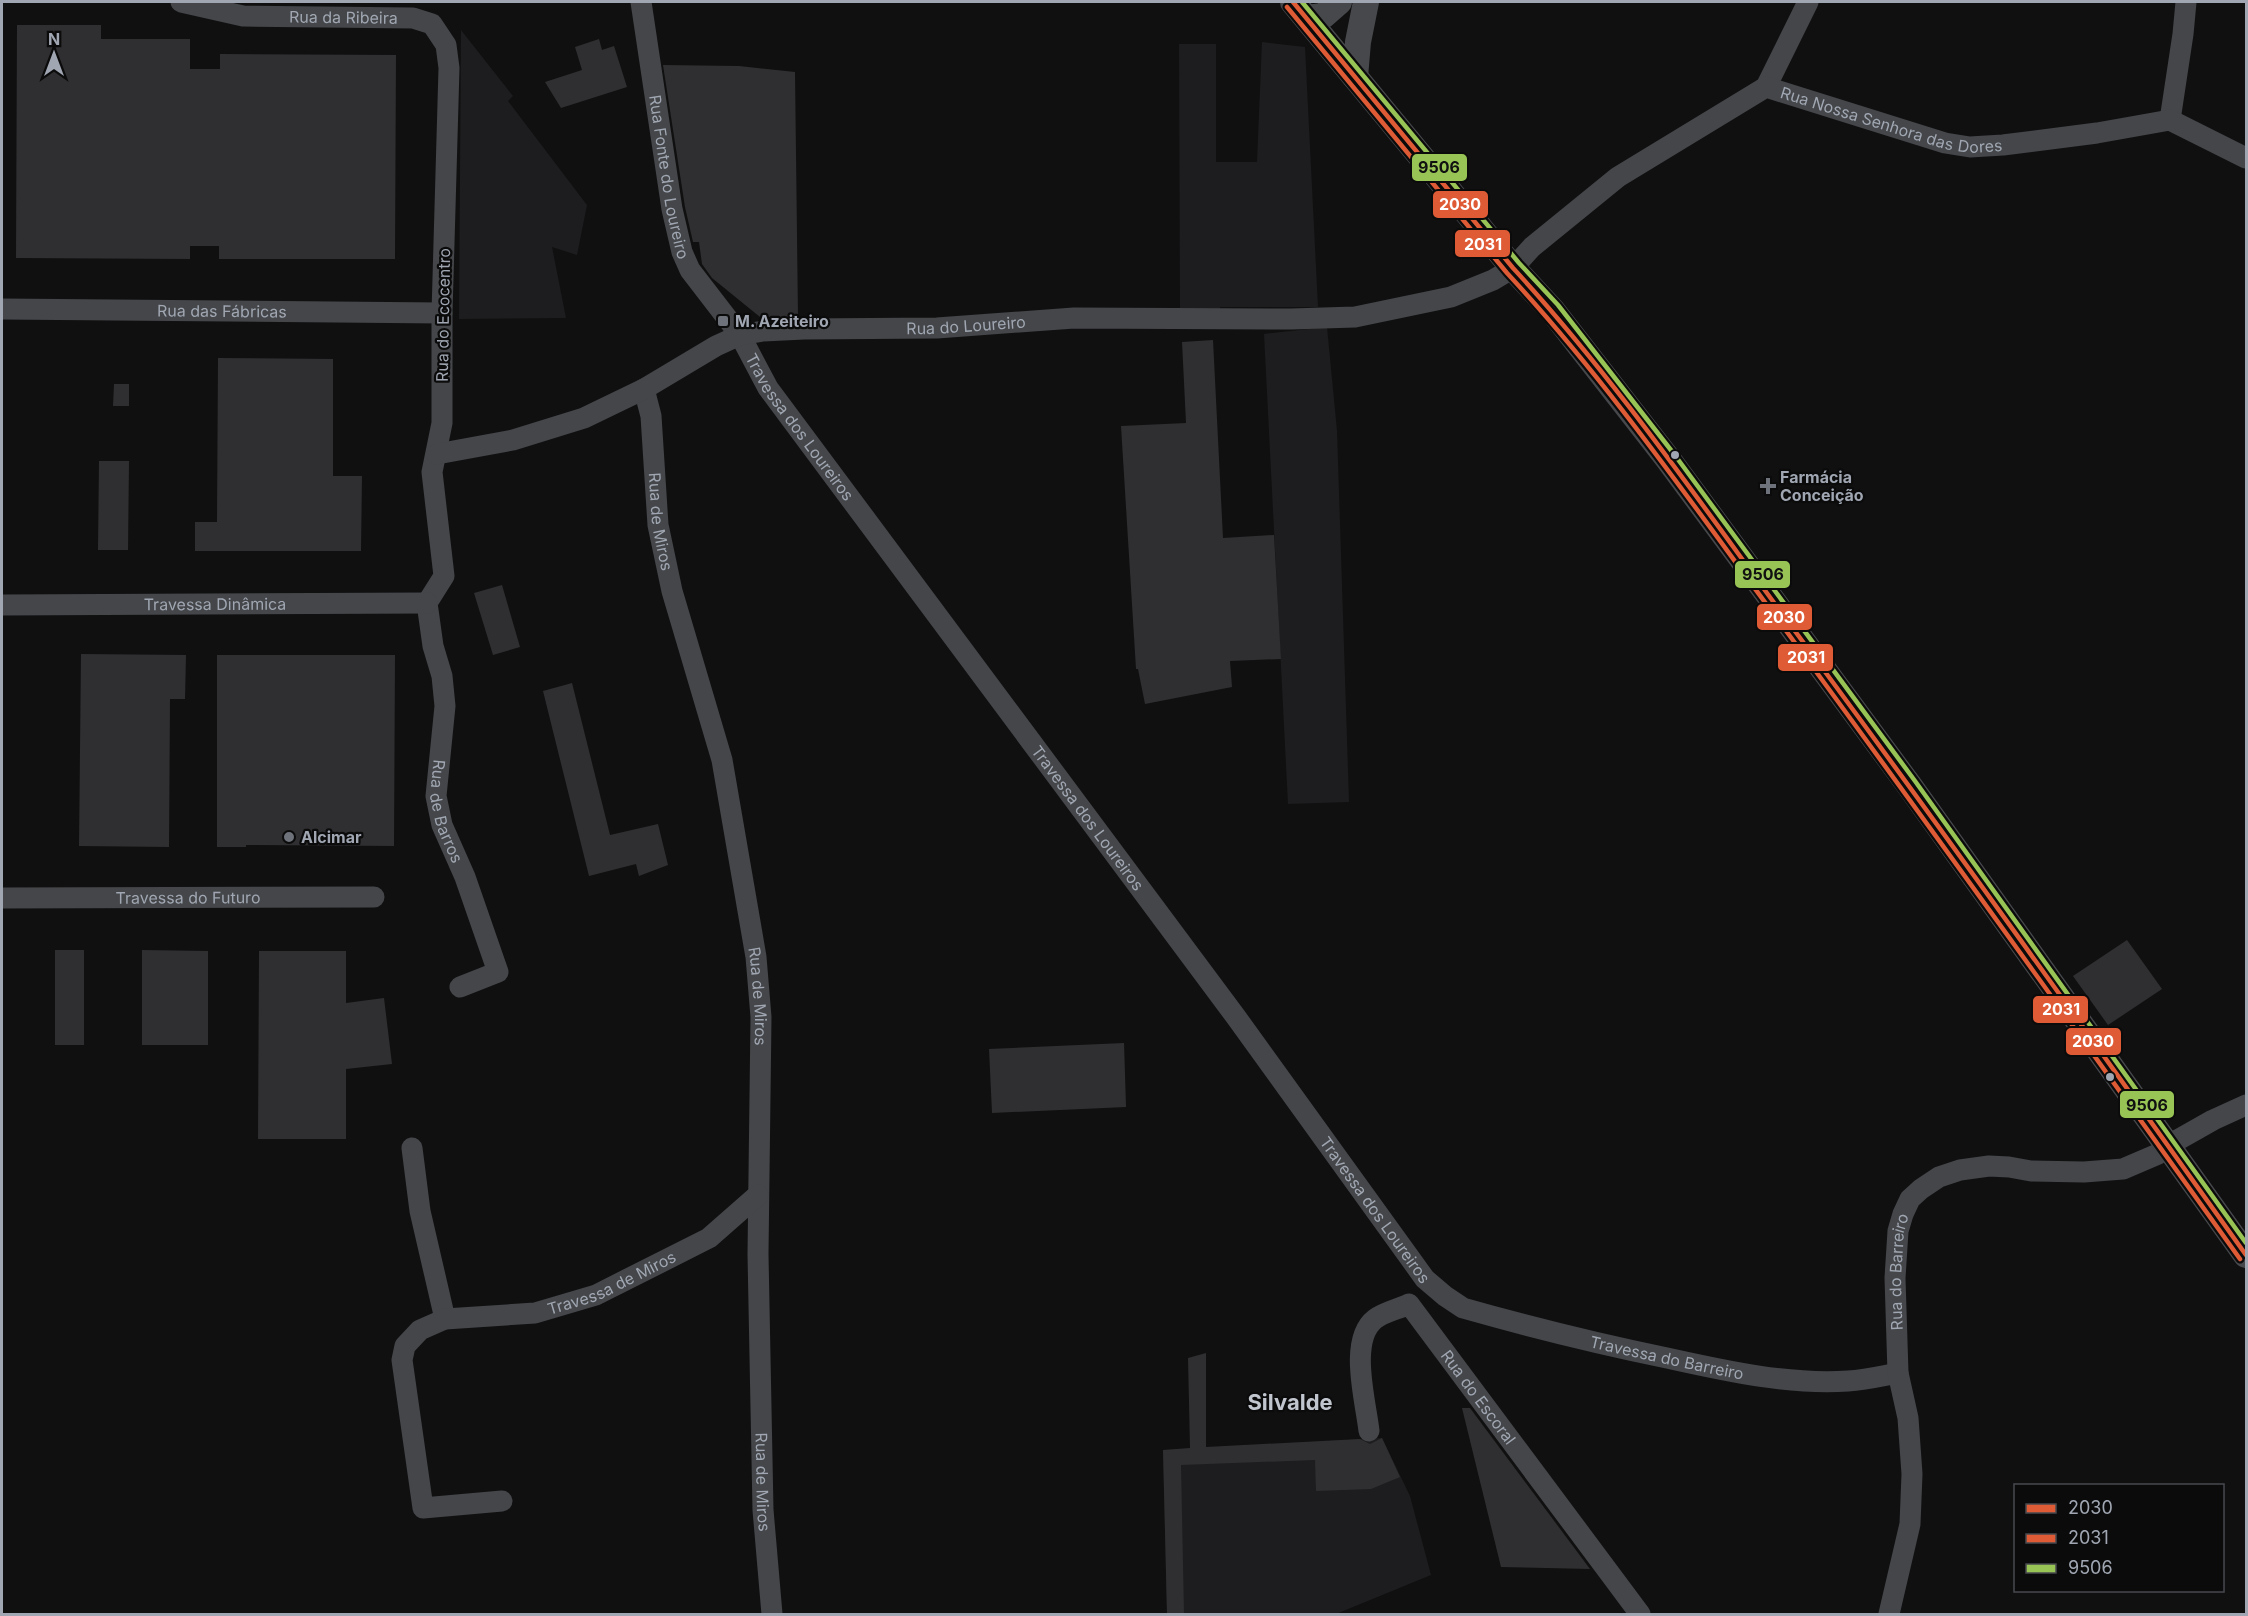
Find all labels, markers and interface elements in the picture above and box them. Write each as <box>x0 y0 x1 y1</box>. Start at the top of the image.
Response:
street label: Rua da Ribeira <box>289 7 398 28</box>
north arrow <box>24 24 84 84</box>
text: N <box>48 29 60 49</box>
street label: Rua Nossa Senhora das Dores <box>1778 82 2003 157</box>
street label: Rua Fonte do Loureiro <box>645 93 694 262</box>
line badge: 9506 <box>1411 153 1468 182</box>
text: 9506 <box>1418 157 1460 177</box>
line badge: 2030 <box>1432 190 1489 219</box>
text: 2030 <box>1439 194 1481 214</box>
line badge: 2031 <box>1454 229 1511 258</box>
text: 2031 <box>1464 234 1502 254</box>
street label: Rua do Ecocentro <box>432 248 454 382</box>
street label: Rua das Fábricas <box>157 300 287 322</box>
place label: M. Azeiteiro <box>735 311 829 331</box>
street label: Rua do Loureiro <box>906 312 1026 338</box>
marker: M. Azeiteiro <box>716 314 730 328</box>
street label: Travessa dos Loureiros <box>741 350 858 505</box>
unlabelled marker <box>1669 449 1681 461</box>
place label: Farmácia Conceição <box>1780 467 1864 505</box>
street label: Rua de Miros <box>645 472 677 572</box>
marker: Farmácia Conceição <box>1761 479 1775 493</box>
line badge: 9506 <box>1734 560 1791 589</box>
text: 9506 <box>1742 564 1784 584</box>
street label: Travessa Dinâmica <box>144 594 286 614</box>
line badge: 2030 <box>1756 603 1813 631</box>
text: 2030 <box>1763 607 1805 627</box>
line badge: 2031 <box>1777 643 1834 672</box>
text: 2031 <box>1787 647 1825 667</box>
street label: Travessa dos Loureiros <box>1027 741 1148 894</box>
street label: Rua de Barros <box>426 759 467 866</box>
place label: Alcimar <box>301 827 362 847</box>
marker: Alcimar <box>282 830 296 844</box>
street label: Travessa do Futuro <box>116 887 260 908</box>
street label: Rua de Miros <box>744 945 771 1046</box>
line badge: 2031 <box>2032 995 2089 1024</box>
text: 2031 <box>2042 999 2080 1019</box>
line badge: 2030 <box>2065 1027 2122 1056</box>
text: 2030 <box>2072 1031 2114 1051</box>
unlabelled marker <box>2104 1071 2116 1083</box>
line badge: 9506 <box>2119 1090 2175 1119</box>
text: 9506 <box>2126 1095 2168 1115</box>
street label: Travessa dos Loureiros <box>1316 1133 1435 1287</box>
street label: Rua do Barreiro <box>1885 1211 1913 1331</box>
street label: Travessa de Miros <box>545 1246 679 1319</box>
street label: Travessa do Barreiro <box>1588 1331 1745 1384</box>
street label: Rua do Escoral <box>1437 1346 1520 1448</box>
district label: Silvalde <box>1247 1389 1333 1415</box>
street label: Rua de Miros <box>751 1432 775 1532</box>
legend <box>2014 1484 2224 1592</box>
text: 2030 <box>2068 1497 2113 1518</box>
text: 2031 <box>2068 1527 2109 1548</box>
text: 9506 <box>2068 1557 2113 1578</box>

